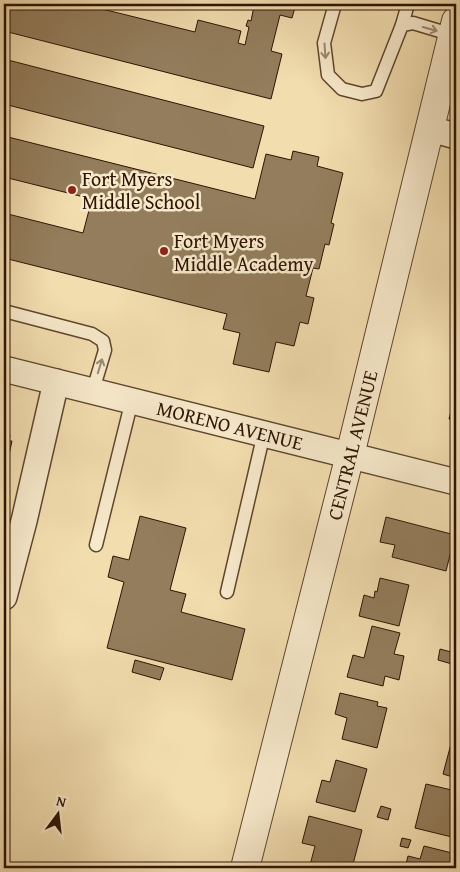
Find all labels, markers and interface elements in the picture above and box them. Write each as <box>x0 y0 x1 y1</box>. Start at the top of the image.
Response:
one-way arrow <box>422 24 438 34</box>
one-way arrow <box>320 43 329 59</box>
place label: Fort Myers Middle School <box>82 164 201 216</box>
marker: Fort Myers Middle School <box>66 184 78 196</box>
place label: Fort Myers Middle Academy <box>174 226 314 278</box>
marker: Fort Myers Middle Academy <box>158 245 170 257</box>
one-way arrow <box>96 358 106 374</box>
street label: CENTRAL AVENUE <box>319 367 385 523</box>
street label: MORENO AVENUE <box>154 393 306 457</box>
north arrow <box>32 790 82 840</box>
text: N <box>54 791 69 812</box>

